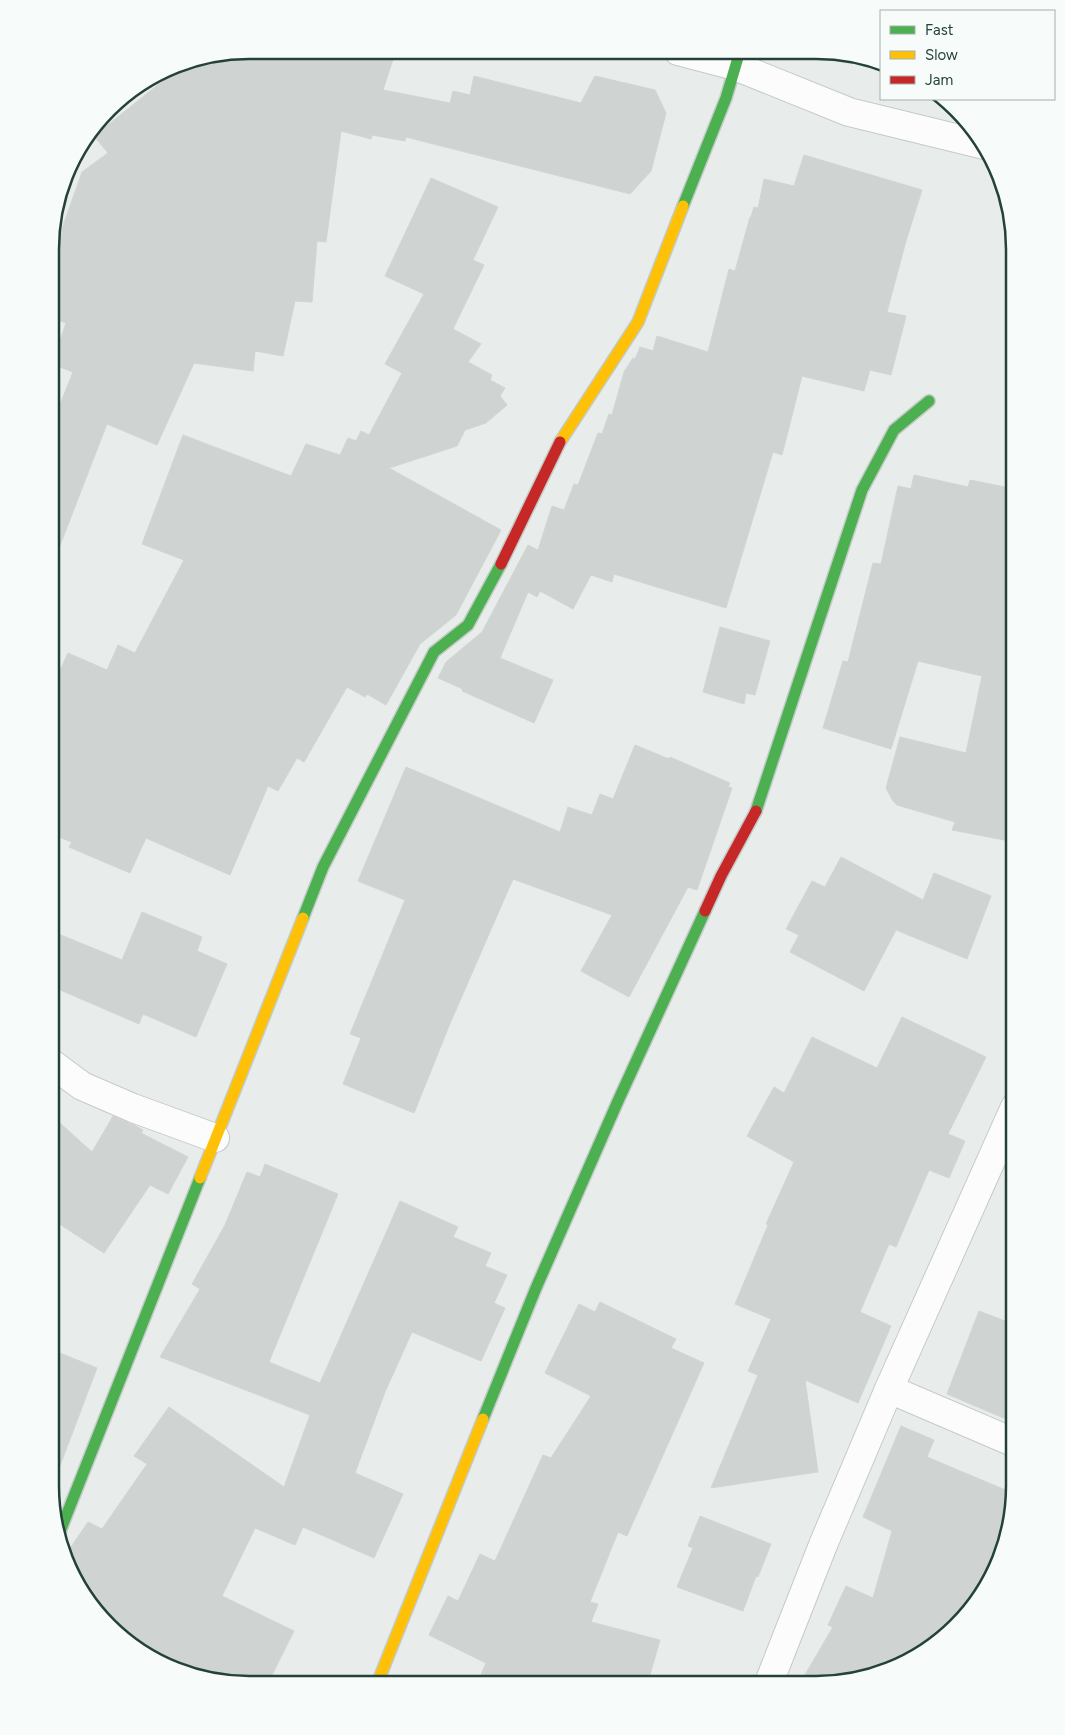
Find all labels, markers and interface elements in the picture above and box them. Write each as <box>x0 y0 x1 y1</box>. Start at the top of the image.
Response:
legend <box>880 10 1055 100</box>
text: Fast <box>925 21 954 39</box>
text: Slow <box>925 46 958 64</box>
text: Jam <box>925 71 953 89</box>

